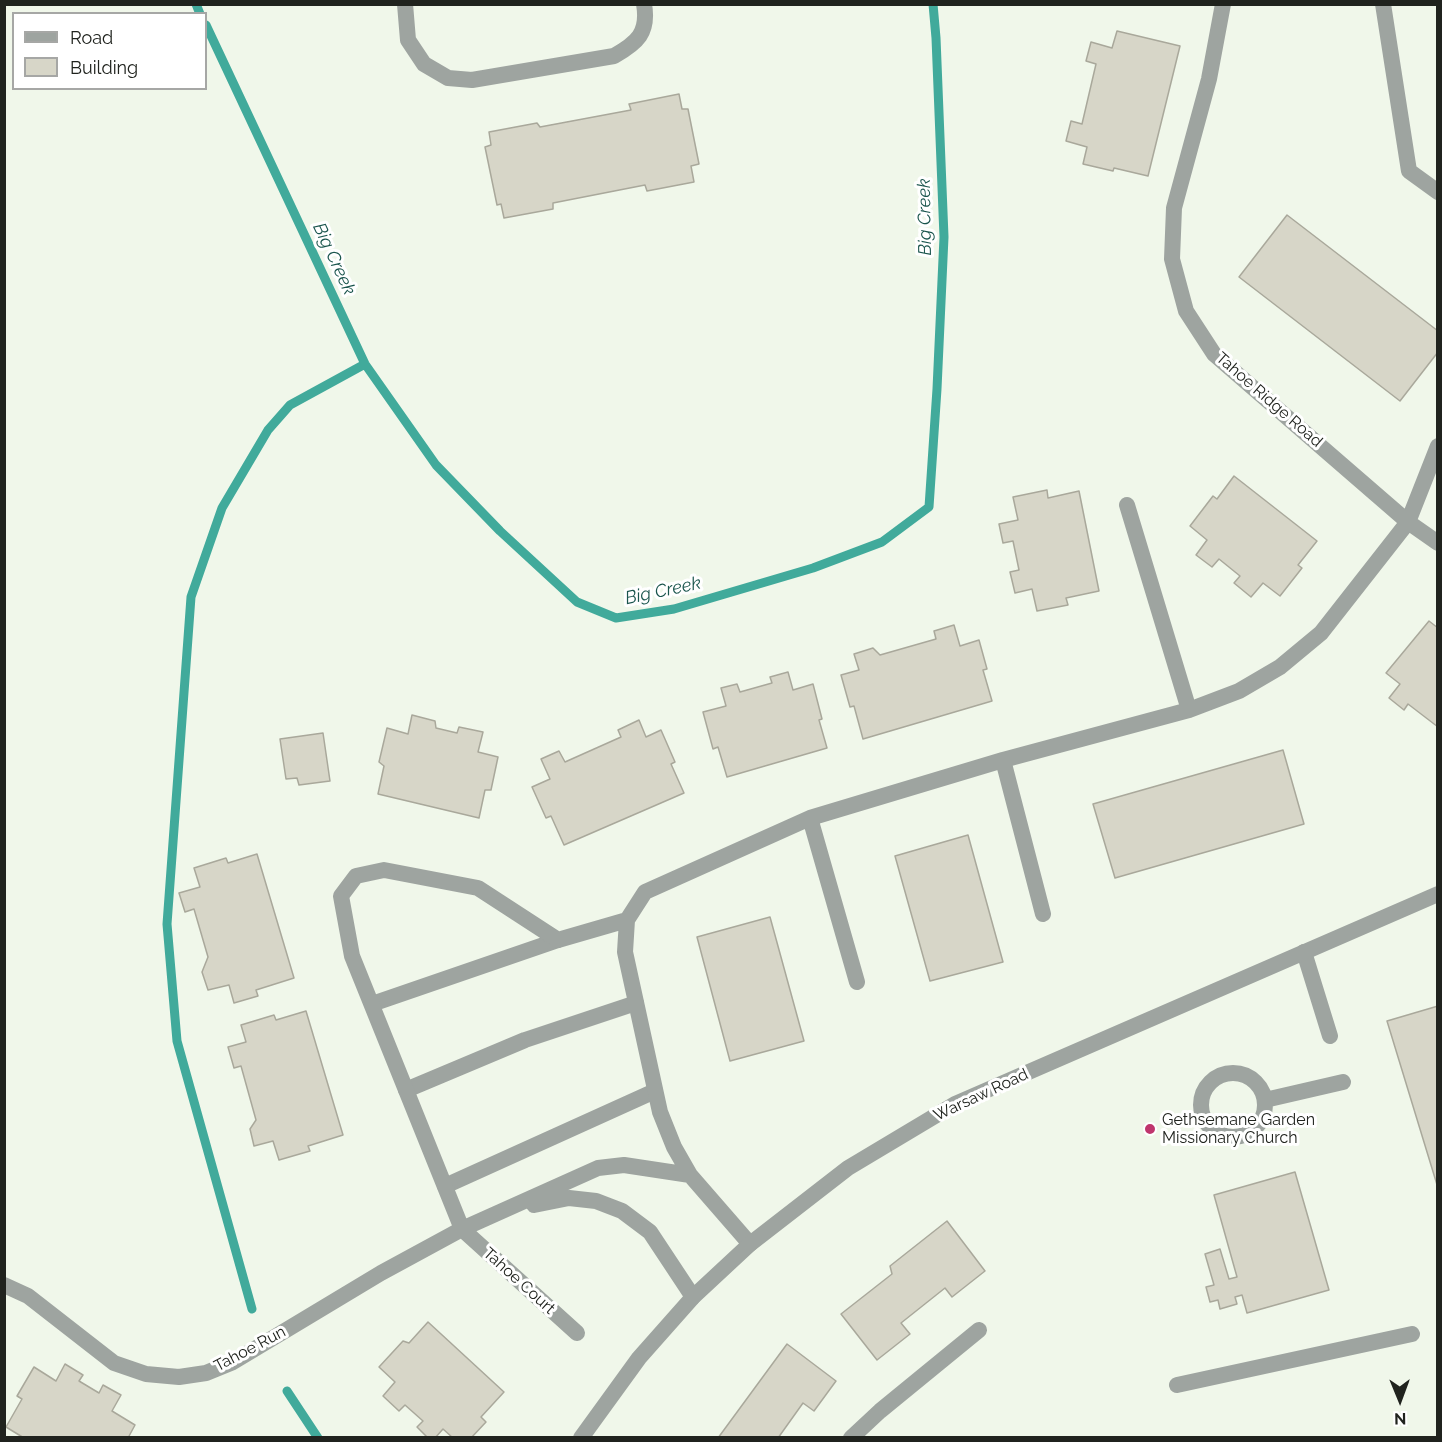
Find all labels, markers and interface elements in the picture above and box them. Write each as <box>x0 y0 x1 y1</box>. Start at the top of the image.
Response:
legend <box>12 12 207 90</box>
text: Road <box>70 27 113 48</box>
text: Building <box>70 57 138 78</box>
water label: Big Creek <box>914 178 936 256</box>
water label: Big Creek <box>308 219 360 299</box>
street label: Tahoe Ridge Road <box>1212 349 1326 451</box>
water label: Big Creek <box>623 572 703 610</box>
street label: Warsaw Road <box>931 1065 1031 1125</box>
place label: Gethsemane Garden Missionary Church <box>1162 1110 1315 1148</box>
marker: Gethsemane Garden Missionary Church <box>1143 1122 1157 1136</box>
street label: Tahoe Court <box>479 1244 559 1318</box>
street label: Tahoe Run <box>211 1322 289 1376</box>
north arrow <box>1370 1370 1430 1430</box>
text: N <box>1394 1409 1407 1428</box>

